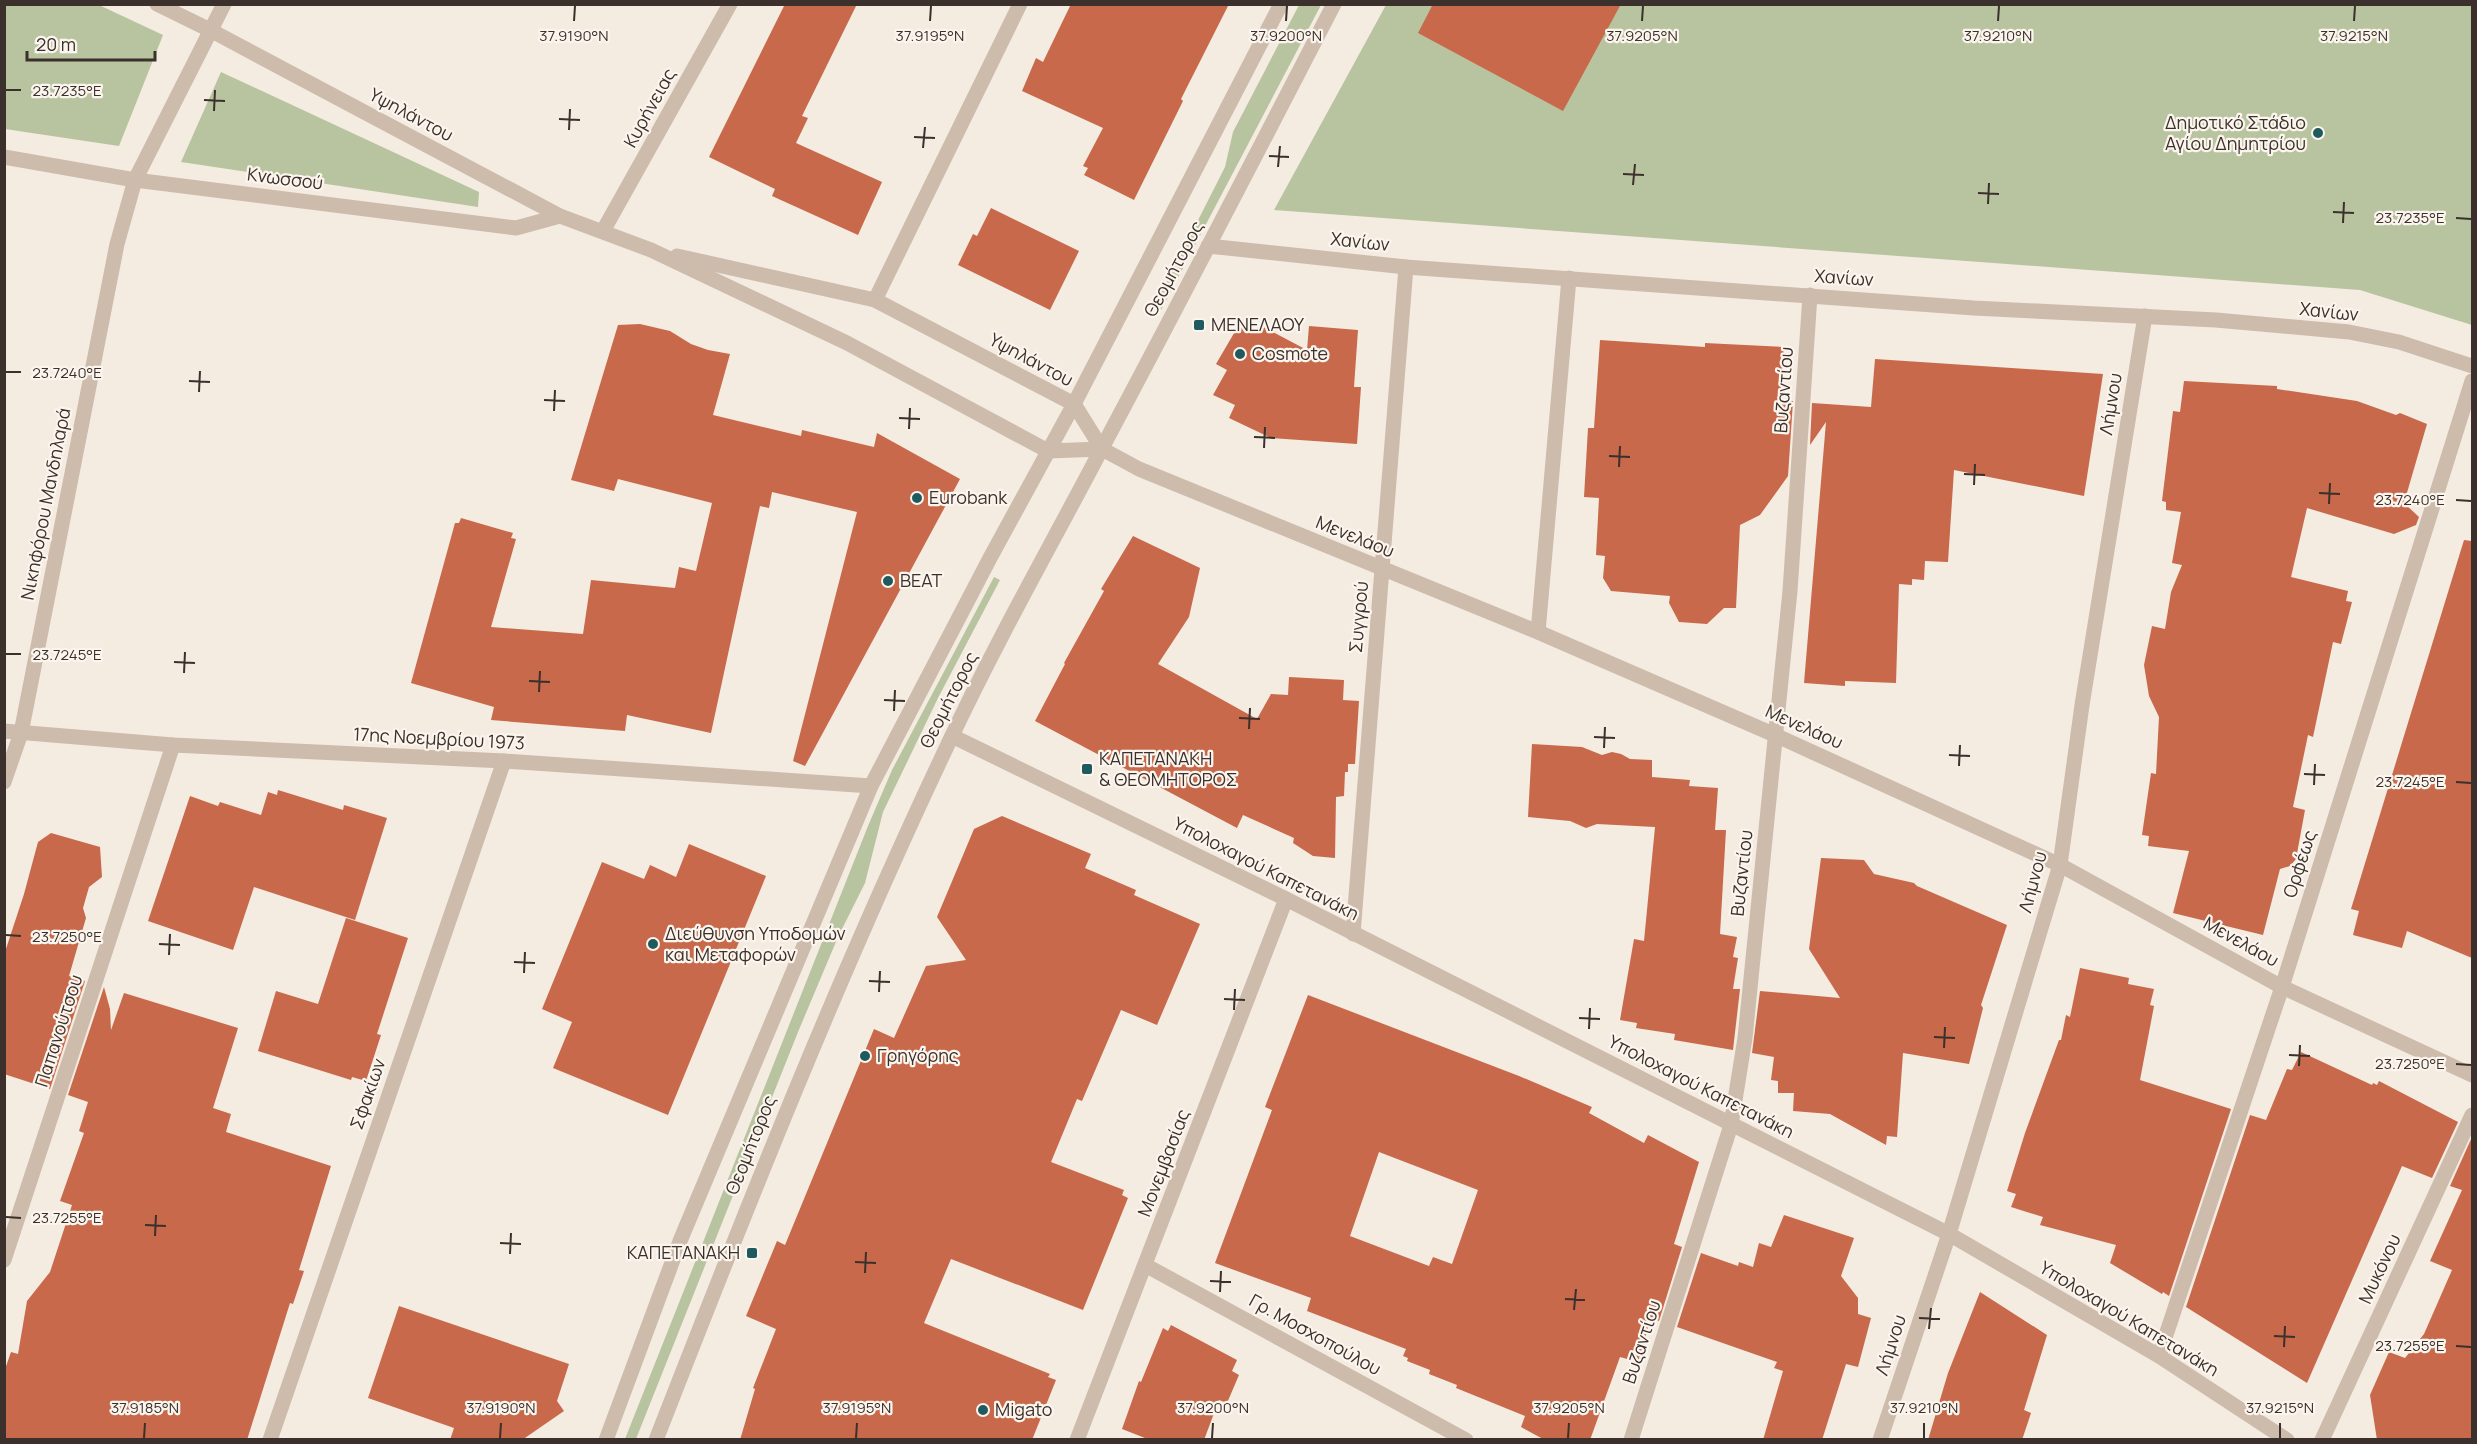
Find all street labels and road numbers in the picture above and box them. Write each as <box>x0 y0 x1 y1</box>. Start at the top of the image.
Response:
street label: Κυρήνειας <box>618 64 681 151</box>
street label: Υψηλάντου <box>365 82 458 146</box>
street label: Κνωσσού <box>246 161 324 195</box>
street label: Θεομήτορος <box>1138 216 1208 321</box>
street label: Χανίων <box>1329 226 1391 256</box>
street label: Χανίων <box>1814 263 1874 291</box>
street label: Χανίων <box>2298 296 2360 326</box>
street label: Υψηλάντου <box>985 327 1078 391</box>
street label: Βυζαντίου <box>1768 346 1798 434</box>
street label: Λήμνου <box>2093 371 2127 437</box>
street label: Νικηφόρου Μανδηλαρά <box>15 406 75 602</box>
street label: Μενελάου <box>1313 509 1398 563</box>
street label: Συγγρού <box>1343 580 1373 654</box>
street label: Θεομήτορος <box>914 647 983 752</box>
street label: Μενελάου <box>1762 698 1847 754</box>
street label: 17ης Νοεμβρίου 1973 <box>353 722 525 754</box>
street label: Υπολοχαγού Καπετανάκη <box>1170 811 1363 925</box>
street label: Ορφέως <box>2277 827 2321 901</box>
street label: Βυζαντίου <box>1725 829 1757 917</box>
street label: Λήμνου <box>2012 849 2052 915</box>
street label: Μενελάου <box>2200 911 2283 972</box>
street label: Παπανούτσου <box>29 972 87 1090</box>
street label: Υπολοχαγού Καπετανάκη <box>1605 1029 1798 1143</box>
street label: Σφακίων <box>344 1055 390 1132</box>
street label: Θεομήτορος <box>719 1091 781 1198</box>
street label: Μονεμβασίας <box>1132 1105 1195 1220</box>
street label: Μυκόνου <box>2352 1230 2406 1307</box>
street label: Υπολοχαγού Καπετανάκη <box>2035 1255 2224 1381</box>
street label: Γρ. Μοσχοπούλου <box>1245 1288 1386 1380</box>
street label: Βυζαντίου <box>1616 1297 1666 1387</box>
street label: Λήμνου <box>1869 1311 1911 1378</box>

